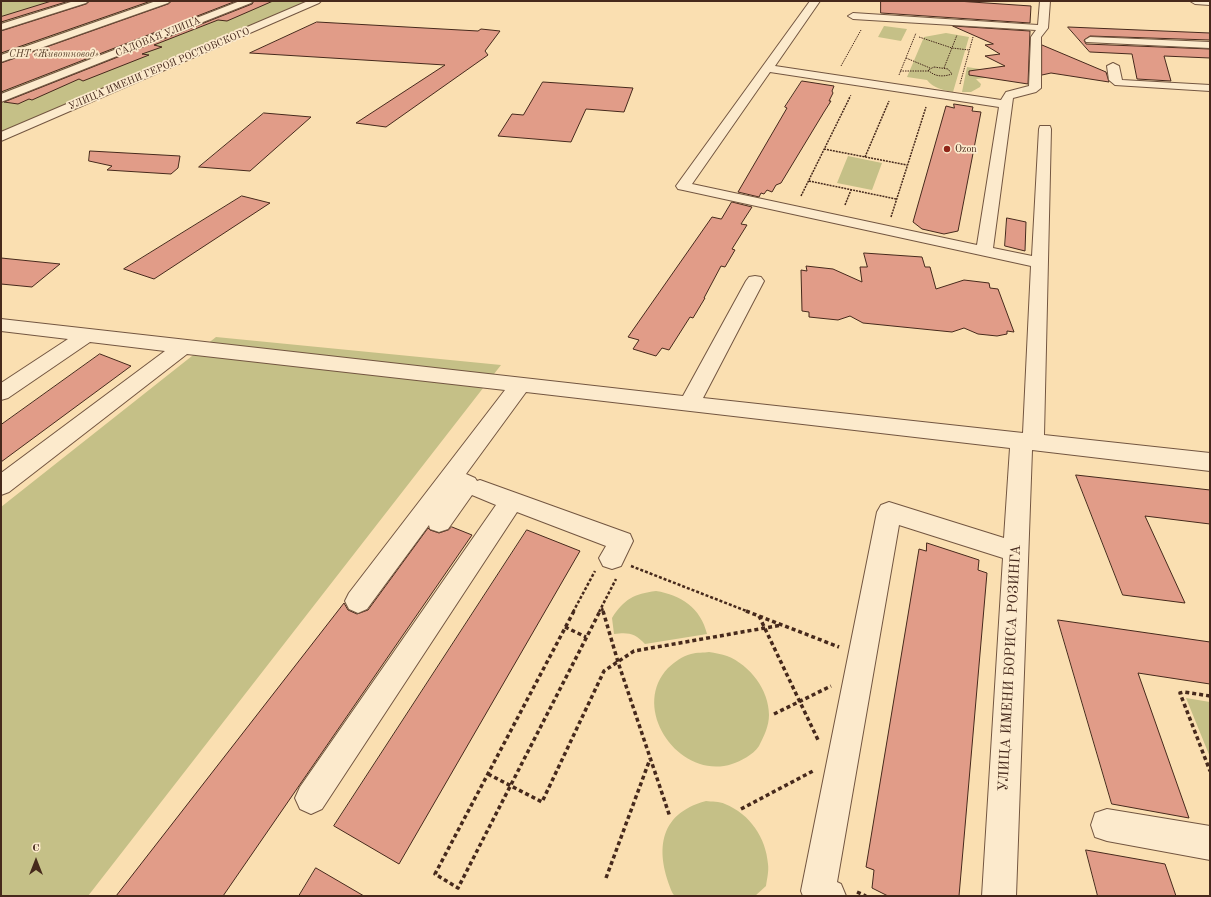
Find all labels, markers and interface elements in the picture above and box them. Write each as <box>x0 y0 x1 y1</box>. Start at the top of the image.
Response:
street label: САДОВАЯ УЛИЦА <box>114 14 202 60</box>
street label: УЛИЦА ИМЕНИ ГЕРОЯ РОСТОВСКОГО <box>67 25 251 113</box>
park label: СНТ «Животновод» <box>9 48 99 60</box>
place label: Ozon <box>955 143 977 155</box>
marker: Ozon <box>942 144 952 154</box>
street label: УЛИЦА ИМЕНИ БОРИСА РОЗИНГА <box>995 544 1025 792</box>
north arrow <box>16 841 56 881</box>
text: С <box>32 843 40 854</box>

